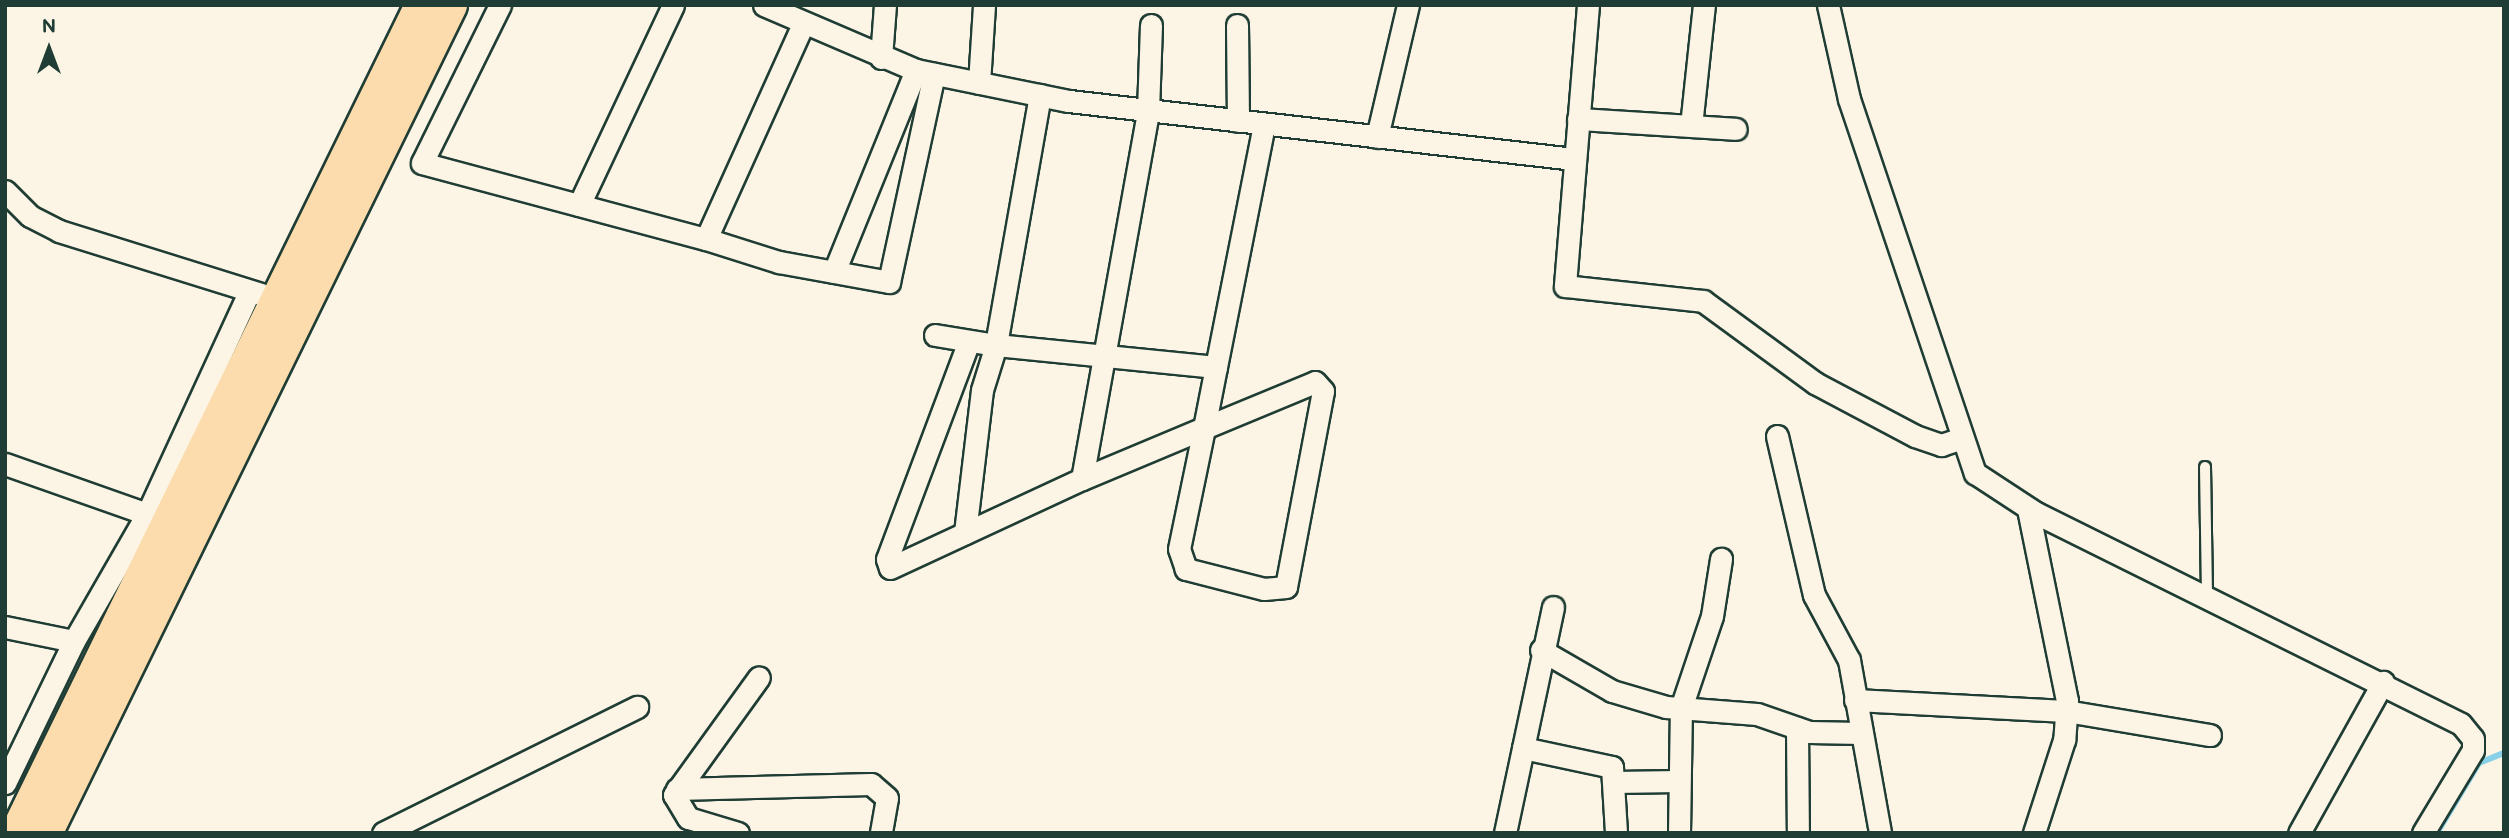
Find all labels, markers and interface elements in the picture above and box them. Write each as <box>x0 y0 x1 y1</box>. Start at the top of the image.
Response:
north arrow <box>14 14 84 84</box>
text: N <box>42 16 56 39</box>

